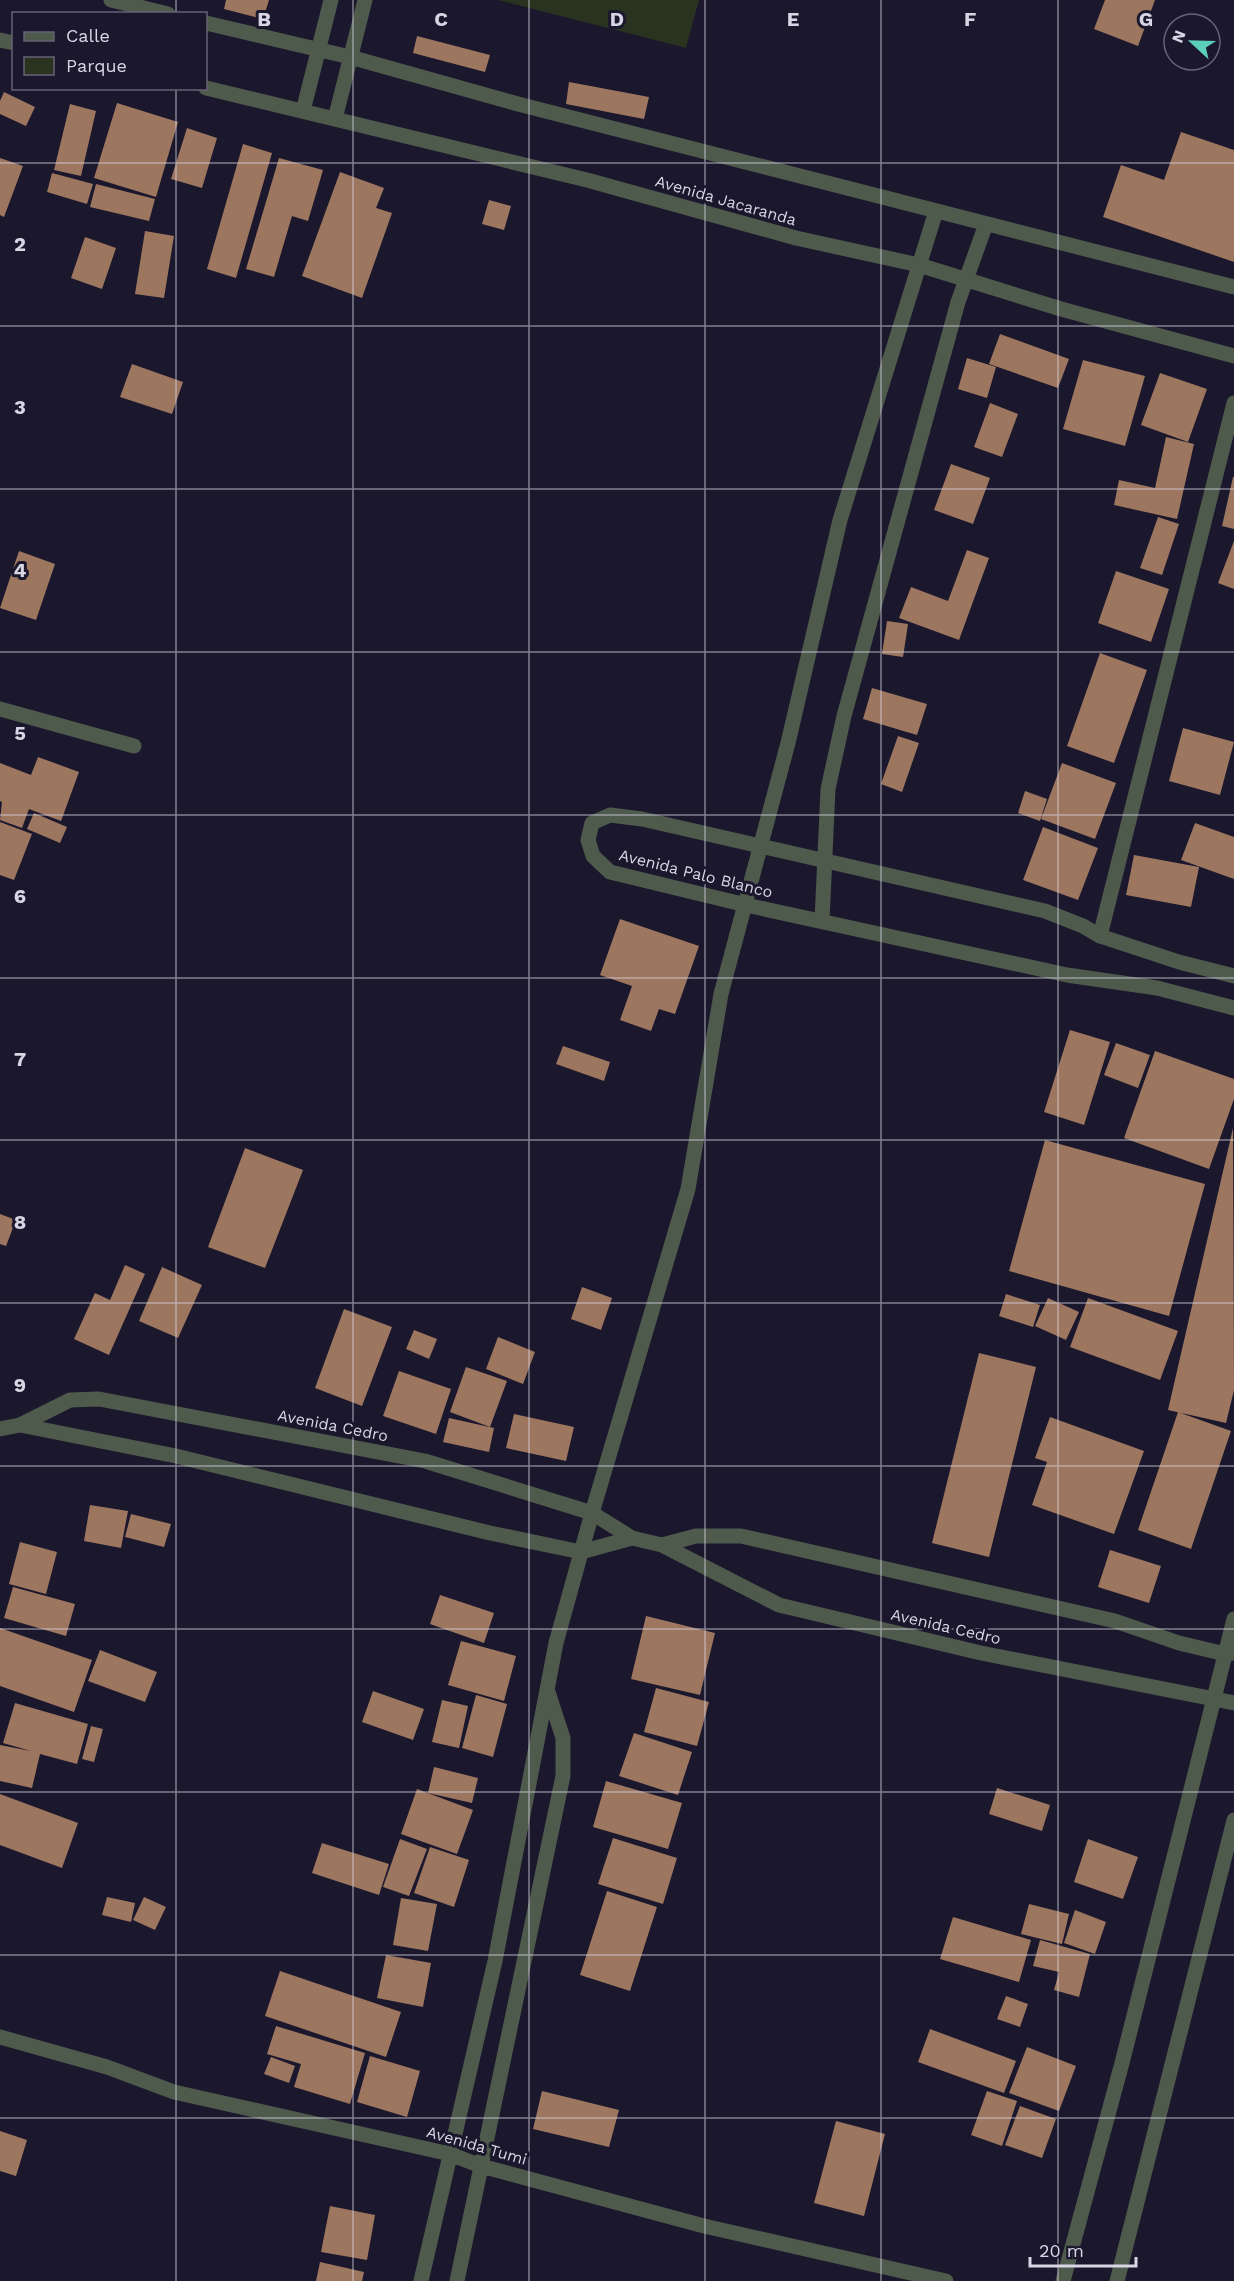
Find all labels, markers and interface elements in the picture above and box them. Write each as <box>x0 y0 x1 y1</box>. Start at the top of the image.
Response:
text: B <box>257 7 271 31</box>
text: C <box>434 7 448 31</box>
text: D <box>610 7 624 31</box>
text: E <box>787 7 799 31</box>
text: F <box>964 7 976 31</box>
text: G <box>1139 7 1153 31</box>
legend <box>12 12 207 90</box>
north arrow <box>1162 12 1222 72</box>
text: Calle <box>66 25 110 46</box>
text: N <box>1168 28 1190 46</box>
text: Parque <box>66 55 127 76</box>
street label: Avenida Jacaranda <box>653 171 799 230</box>
text: 2 <box>14 232 26 256</box>
text: 3 <box>14 395 26 419</box>
text: 4 <box>14 558 27 582</box>
text: 5 <box>14 721 26 745</box>
street label: Avenida Palo Blanco <box>617 845 775 902</box>
text: 6 <box>14 884 26 908</box>
text: 7 <box>14 1047 26 1071</box>
text: 8 <box>14 1210 26 1234</box>
text: 9 <box>14 1373 26 1397</box>
street label: Avenida Cedro <box>276 1405 390 1446</box>
street label: Avenida Cedro <box>889 1605 1003 1648</box>
street label: Avenida Tumi <box>424 2122 529 2169</box>
scale bar <box>1030 2230 1136 2268</box>
text: 20 m <box>1039 2240 1084 2261</box>

